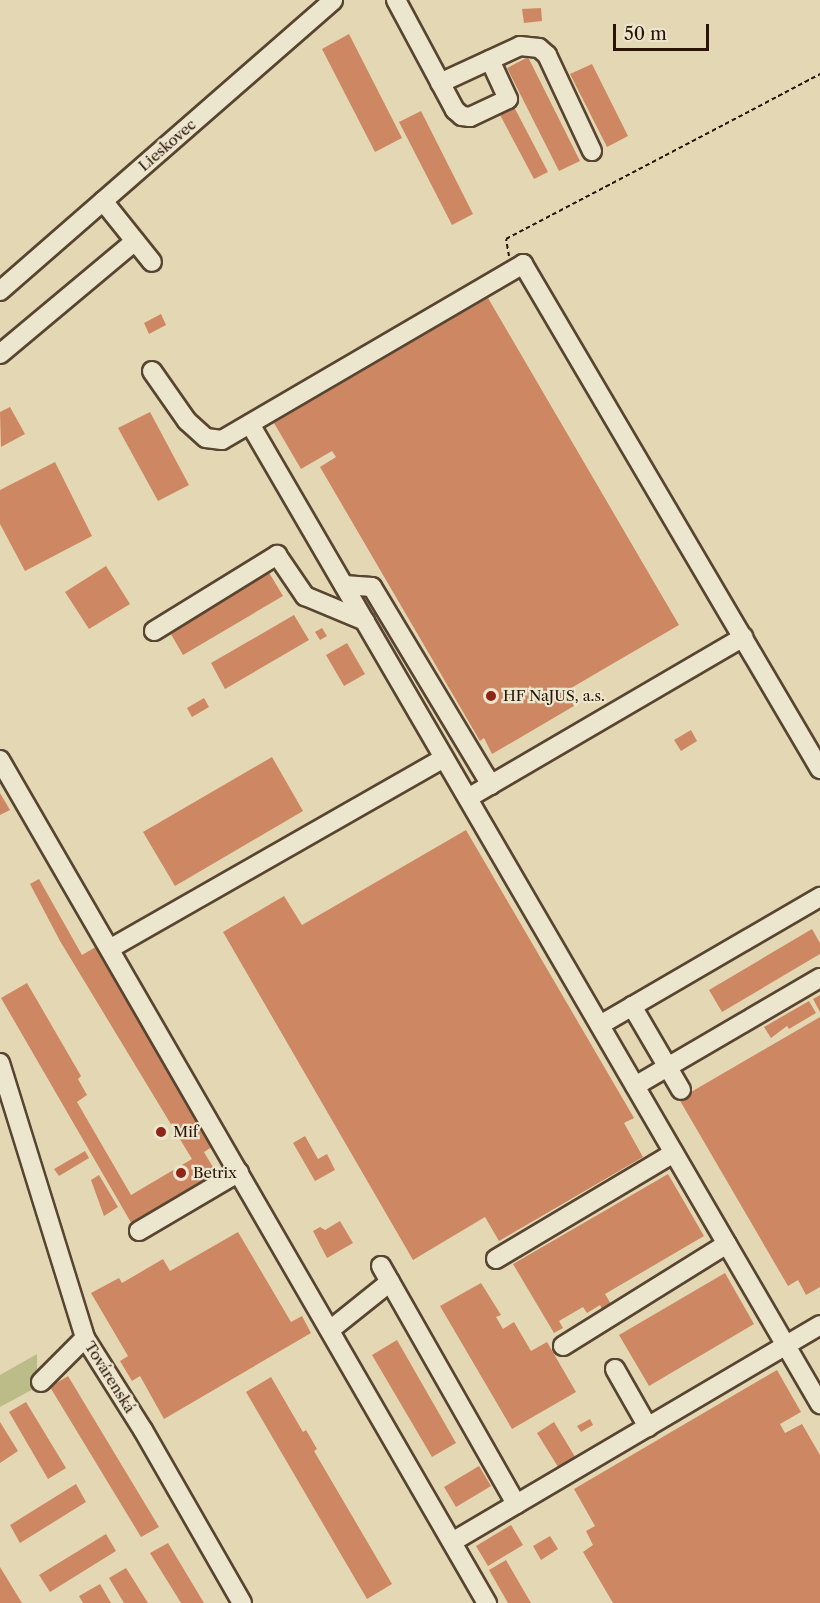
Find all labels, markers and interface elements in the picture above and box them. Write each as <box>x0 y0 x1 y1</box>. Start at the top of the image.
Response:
scale bar <box>616 12 712 50</box>
text: 50 m <box>624 23 667 45</box>
street label: Lieskovec <box>135 115 199 175</box>
place label: HF NaJUS, a.s. <box>503 687 605 705</box>
marker: HF NaJUS, a.s. <box>484 689 498 703</box>
place label: Mif <box>173 1123 198 1141</box>
marker: Mif <box>154 1125 168 1139</box>
place label: Betrix <box>193 1164 237 1182</box>
marker: Betrix <box>174 1166 188 1180</box>
street label: Továrenská <box>81 1338 139 1416</box>

